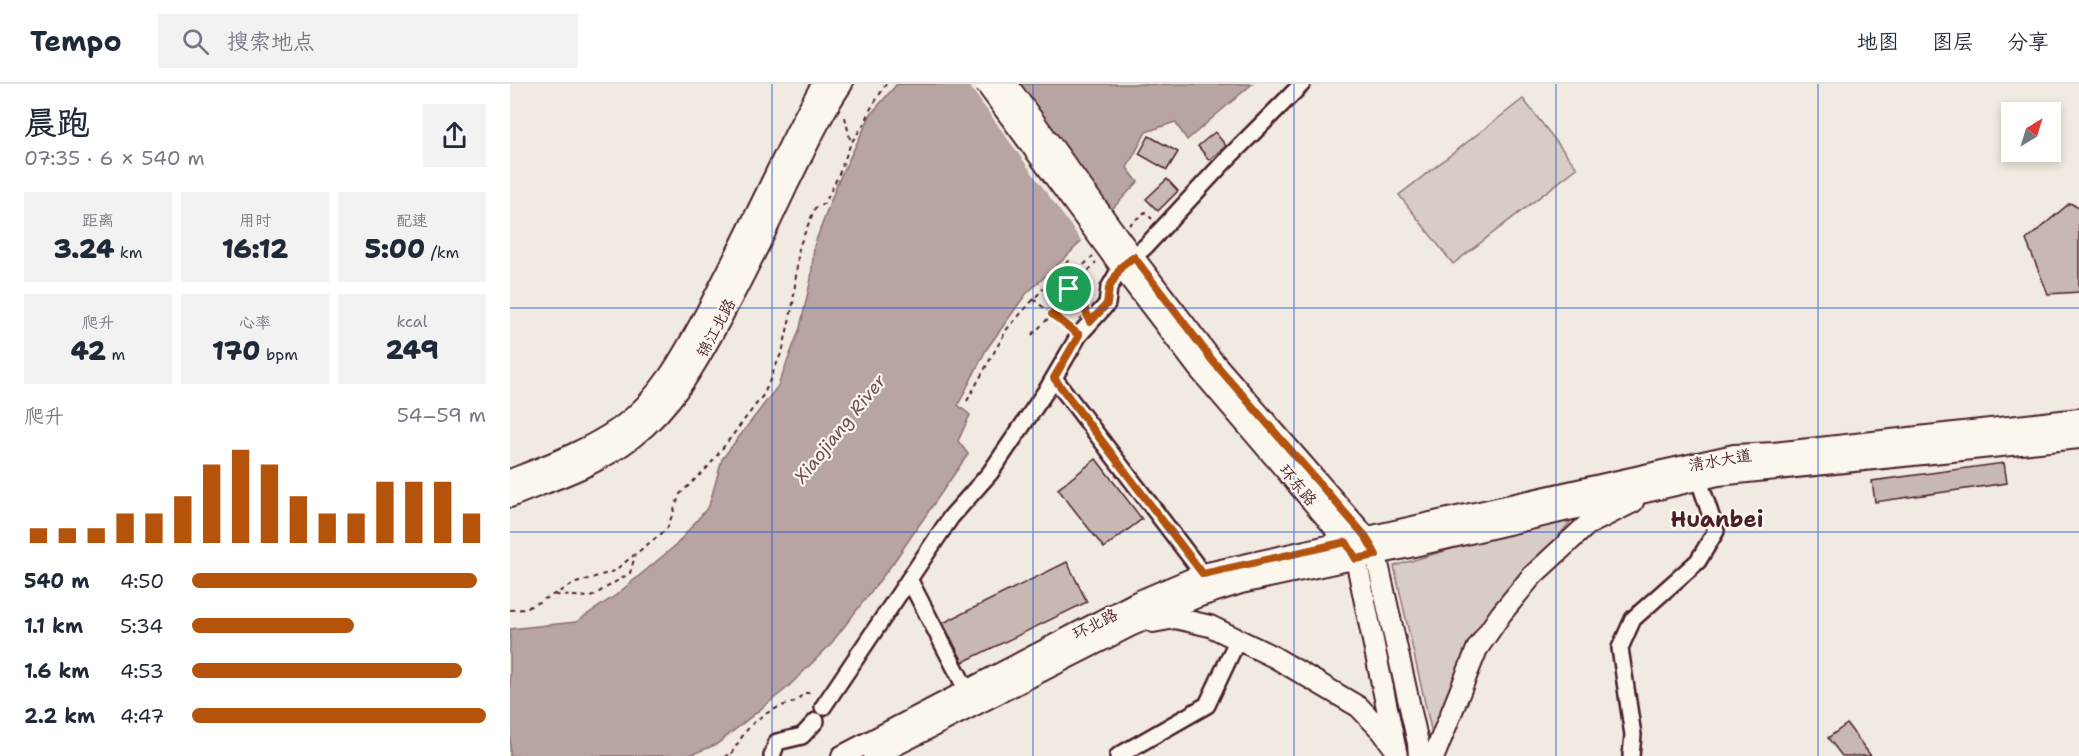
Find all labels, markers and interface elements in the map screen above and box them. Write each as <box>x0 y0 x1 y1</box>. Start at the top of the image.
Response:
search box <box>158 14 578 68</box>
text: Tempo <box>30 22 122 60</box>
icon: search <box>179 25 212 58</box>
text: 搜索地点 <box>227 27 315 56</box>
text: 地图 <box>1857 28 1899 56</box>
text: 图层 <box>1932 28 1974 56</box>
text: 分享 <box>2007 28 2049 56</box>
text: 晨跑 <box>24 100 90 145</box>
north arrow <box>2001 102 2061 162</box>
map controls <box>2001 102 2061 162</box>
button: share <box>423 104 486 167</box>
text: 07:35 · 6 × 540 m <box>24 145 205 171</box>
text: 距离 <box>82 210 114 231</box>
text: 用时 <box>239 210 271 231</box>
text: 配速 <box>396 210 428 231</box>
text: 3.24 <box>54 231 114 266</box>
text: 16:12 <box>222 231 288 266</box>
text: 5:00 <box>365 231 425 266</box>
text: km <box>114 242 142 263</box>
text: /km <box>425 242 459 263</box>
pin <box>1043 263 1094 314</box>
icon: arrive <box>1052 272 1085 305</box>
street label: 锦江北路 <box>692 295 740 361</box>
text: kcal <box>396 311 428 332</box>
text: 爬升 <box>82 312 114 333</box>
text: 心率 <box>239 312 271 333</box>
text: 249 <box>385 332 439 367</box>
text: 42 <box>71 333 106 368</box>
text: 170 <box>212 333 260 368</box>
text: m <box>106 344 125 365</box>
text: bpm <box>260 344 298 365</box>
water label: Xiaojiang River <box>788 369 892 489</box>
text: 54–59 m <box>397 402 486 428</box>
text: 爬升 <box>24 403 64 429</box>
street label: 清水大道 <box>1687 444 1753 476</box>
street label: 环东路 <box>1275 460 1321 510</box>
district label: Huanbei <box>1671 505 1763 534</box>
text: 540 m <box>24 568 89 594</box>
text: 4:50 <box>120 568 164 594</box>
street label: 环北路 <box>1069 604 1121 644</box>
text: 1.1 km <box>24 613 83 639</box>
text: 5:34 <box>120 613 163 639</box>
text: 1.6 km <box>24 658 90 684</box>
text: 4:53 <box>120 658 164 684</box>
text: 2.2 km <box>24 703 95 729</box>
text: 4:47 <box>120 703 164 729</box>

